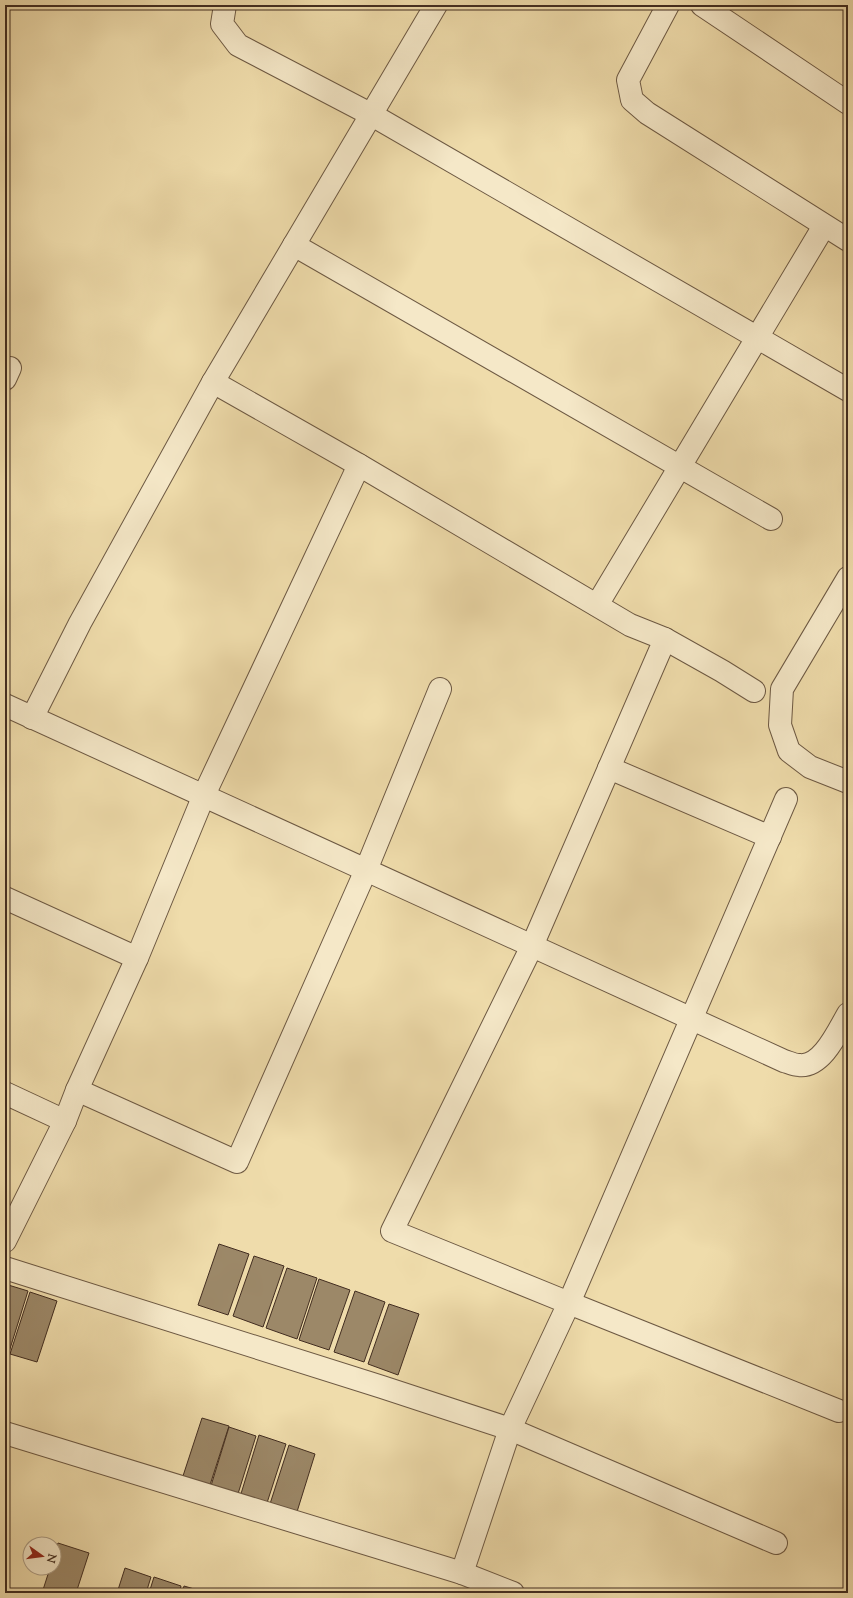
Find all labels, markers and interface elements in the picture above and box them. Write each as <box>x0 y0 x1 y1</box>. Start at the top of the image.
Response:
north arrow <box>22 1536 62 1576</box>
text: N <box>42 1551 60 1565</box>

